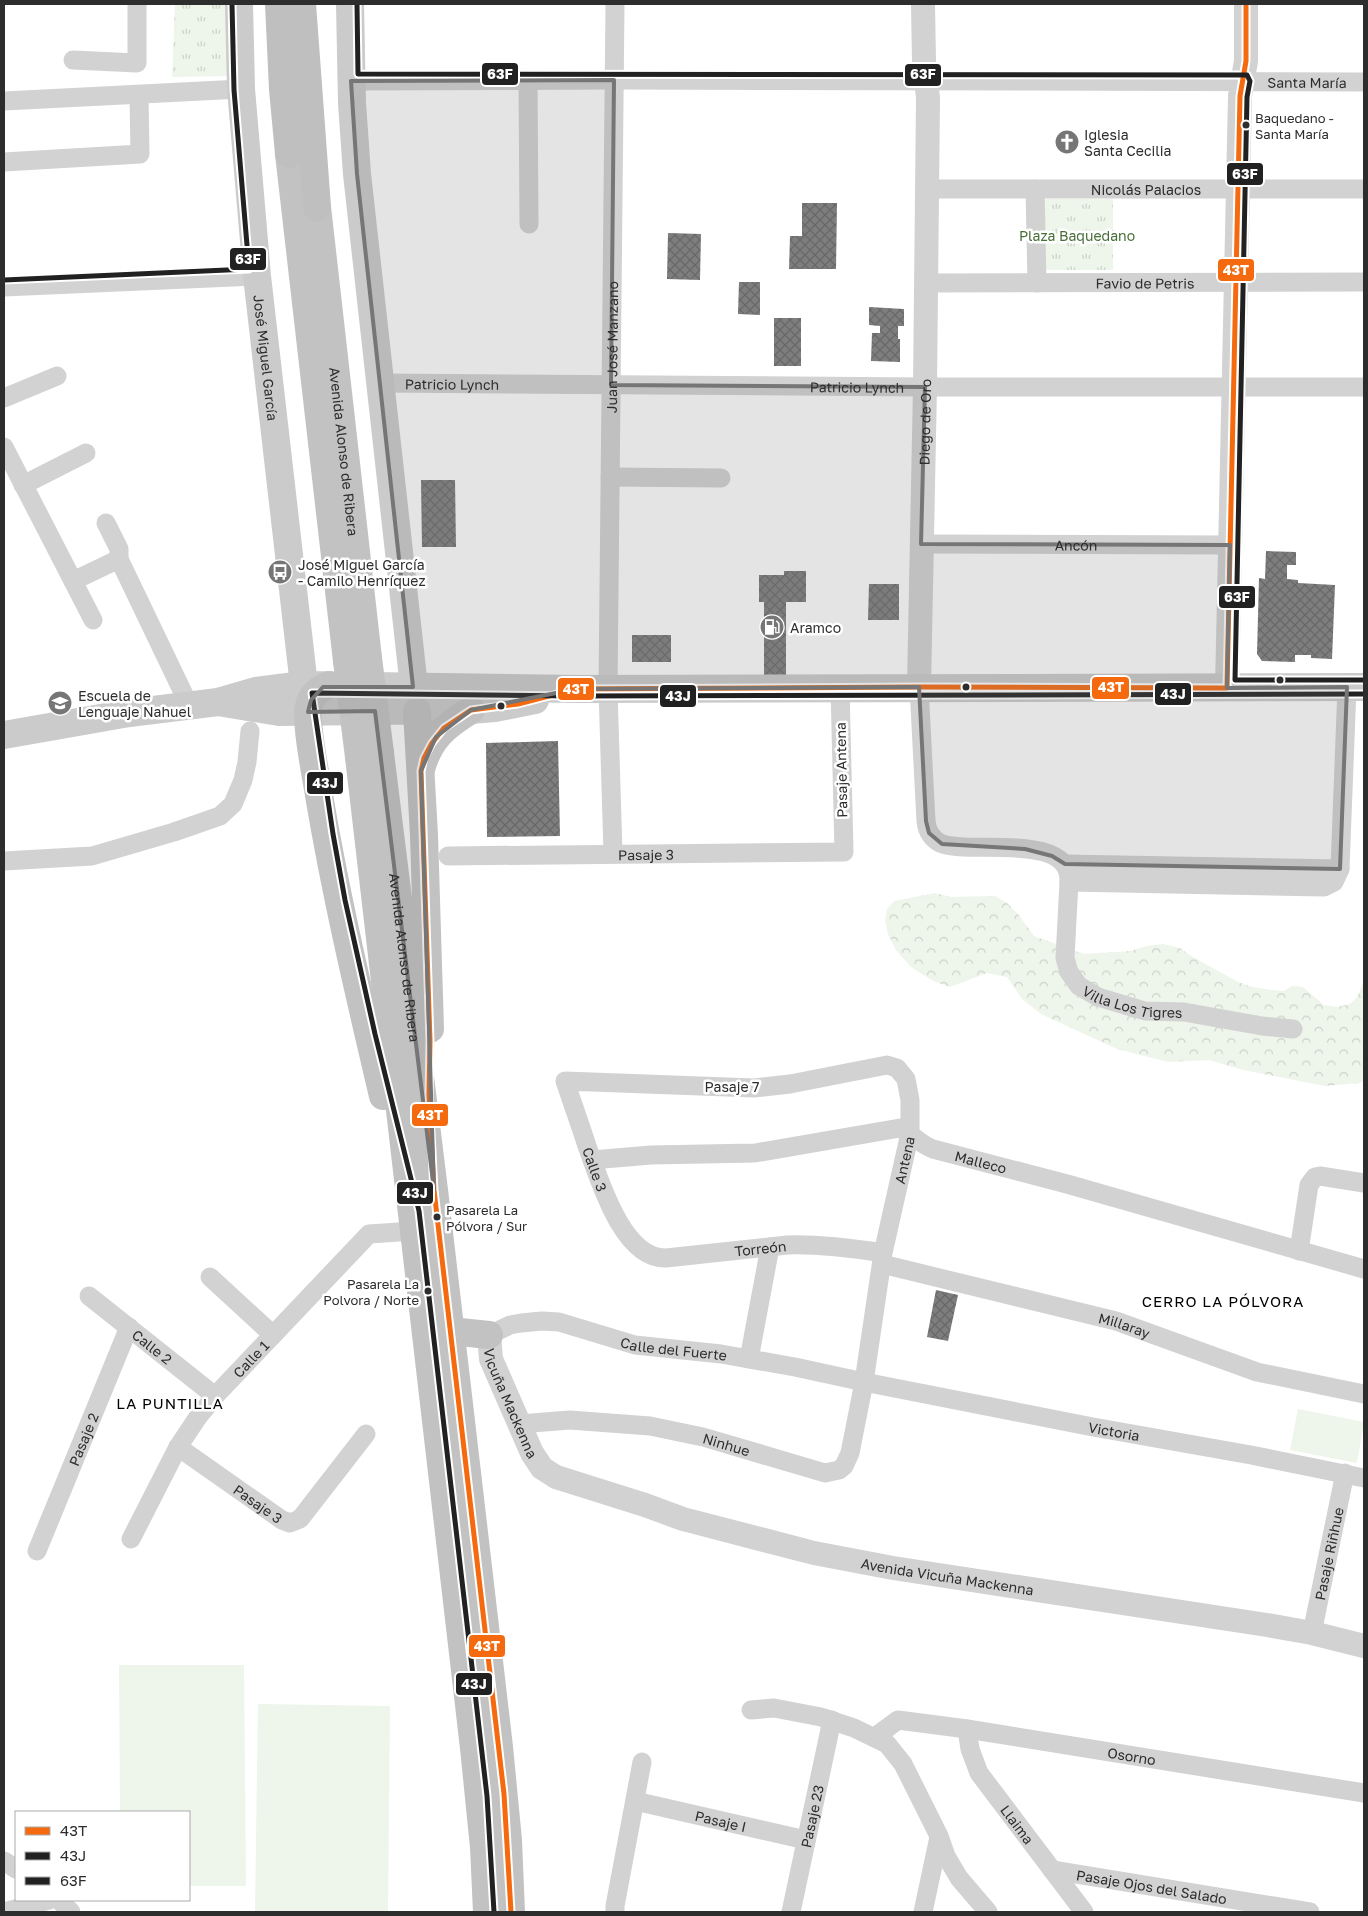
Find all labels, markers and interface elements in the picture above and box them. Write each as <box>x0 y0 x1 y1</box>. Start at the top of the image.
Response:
line badge: 63F <box>481 62 519 86</box>
line badge: 63F <box>904 63 942 87</box>
text: 63F <box>487 65 513 82</box>
text: 63F <box>910 65 936 82</box>
street label: Santa María <box>1267 73 1347 90</box>
place label: Baquedano - Santa María <box>1255 110 1334 142</box>
marker: Baquedano - Santa María <box>1241 120 1251 130</box>
place label: Iglesia Santa Cecilia <box>1084 126 1172 159</box>
church icon: Iglesia Santa Cecilia <box>1054 129 1080 155</box>
line badge: 63F <box>1226 162 1264 186</box>
text: 63F <box>1232 165 1258 182</box>
street label: Nicolás Palacios <box>1091 181 1201 198</box>
park label: Plaza Baquedano <box>1019 227 1135 244</box>
line badge: 63F <box>229 247 267 271</box>
text: 63F <box>235 250 261 267</box>
line badge: 43T <box>1217 258 1255 282</box>
text: 43T <box>1223 261 1249 278</box>
street label: Favio de Petris <box>1096 274 1194 291</box>
street label: Juan José Manzano <box>602 281 621 413</box>
street label: José Miguel García <box>251 294 282 422</box>
street label: Avenida Alonso de Ribera <box>327 366 363 537</box>
street label: Patricio Lynch <box>405 375 499 392</box>
street label: Patricio Lynch <box>810 378 904 395</box>
street label: Diego de Oro <box>915 379 934 466</box>
street label: Ancón <box>1055 536 1097 553</box>
place label: José Miguel García - Camilo Henríquez <box>298 556 426 589</box>
bus stop icon: José Miguel García - Camilo Henríquez <box>267 559 293 585</box>
line badge: 63F <box>1218 585 1256 609</box>
text: 63F <box>1224 588 1250 605</box>
fuel station icon: Aramco <box>759 614 785 640</box>
place label: Aramco <box>790 619 841 636</box>
unlabelled marker <box>1275 675 1285 685</box>
line badge: 43T <box>1091 676 1130 700</box>
line badge: 43T <box>557 677 595 701</box>
text: 43T <box>1098 678 1124 695</box>
text: 43T <box>563 680 589 697</box>
unlabelled marker <box>961 682 971 692</box>
line badge: 43J <box>1154 682 1192 706</box>
line badge: 43J <box>659 684 697 708</box>
text: 43J <box>1160 685 1186 702</box>
place label: Escuela de Lenguaje Nahuel <box>78 687 191 720</box>
text: 43J <box>665 687 691 704</box>
school or university icon: Escuela de Lenguaje Nahuel <box>47 690 73 716</box>
unlabelled marker <box>496 701 506 711</box>
street label: Pasaje Antena <box>832 722 850 818</box>
line badge: 43J <box>306 771 344 795</box>
text: 43J <box>312 774 338 791</box>
street label: Pasaje 3 <box>618 845 674 863</box>
street label: Avenida Alonso de Ribera <box>386 872 424 1043</box>
street label: Villa Los Tigres <box>1080 982 1183 1020</box>
street label: Pasaje 7 <box>704 1078 760 1095</box>
line badge: 43T <box>411 1103 449 1127</box>
text: 43T <box>417 1106 443 1123</box>
street label: Antena <box>890 1134 918 1185</box>
street label: Calle 3 <box>580 1145 611 1194</box>
street label: Malleco <box>953 1147 1009 1176</box>
line badge: 43J <box>396 1181 434 1205</box>
text: 43J <box>402 1184 428 1201</box>
place label: Pasarela La Pólvora / Sur <box>446 1202 527 1234</box>
marker: Pasarela La Pólvora / Sur <box>432 1212 442 1222</box>
street label: Torreón <box>734 1237 787 1259</box>
place label: Pasarela La Polvora / Norte <box>323 1276 419 1308</box>
marker: Pasarela La Polvora / Norte <box>423 1286 433 1296</box>
district label: CERRO LA PÓLVORA <box>1142 1292 1304 1310</box>
street label: Millaray <box>1097 1309 1153 1341</box>
street label: Calle 2 <box>129 1325 176 1367</box>
street label: Calle del Fuerte <box>619 1333 728 1363</box>
street label: Calle 1 <box>229 1336 272 1381</box>
street label: Vicuña Mackenna <box>482 1347 541 1461</box>
district label: LA PUNTILLA <box>116 1394 224 1412</box>
street label: Pasaje 2 <box>65 1410 101 1468</box>
street label: Victoria <box>1087 1418 1141 1444</box>
street label: Ninhue <box>701 1429 752 1459</box>
street label: Pasaje 3 <box>230 1480 286 1526</box>
street label: Pasaje Riñhue <box>1310 1506 1346 1602</box>
street label: Avenida Vicuña Mackenna <box>860 1554 1035 1598</box>
line badge: 43T <box>468 1634 506 1658</box>
text: 43T <box>474 1637 500 1654</box>
line badge: 43J <box>455 1672 493 1696</box>
text: 43J <box>461 1675 487 1692</box>
street label: Osorno <box>1106 1743 1157 1768</box>
street label: Pasaje 23 <box>796 1783 826 1849</box>
street label: Llaima <box>998 1801 1038 1847</box>
street label: Pasaje I <box>694 1806 748 1835</box>
legend <box>15 1811 190 1901</box>
text: 43T <box>60 1821 87 1839</box>
text: 43J <box>60 1846 86 1864</box>
street label: Pasaje Ojos del Salado <box>1075 1866 1228 1907</box>
text: 63F <box>60 1871 87 1889</box>

